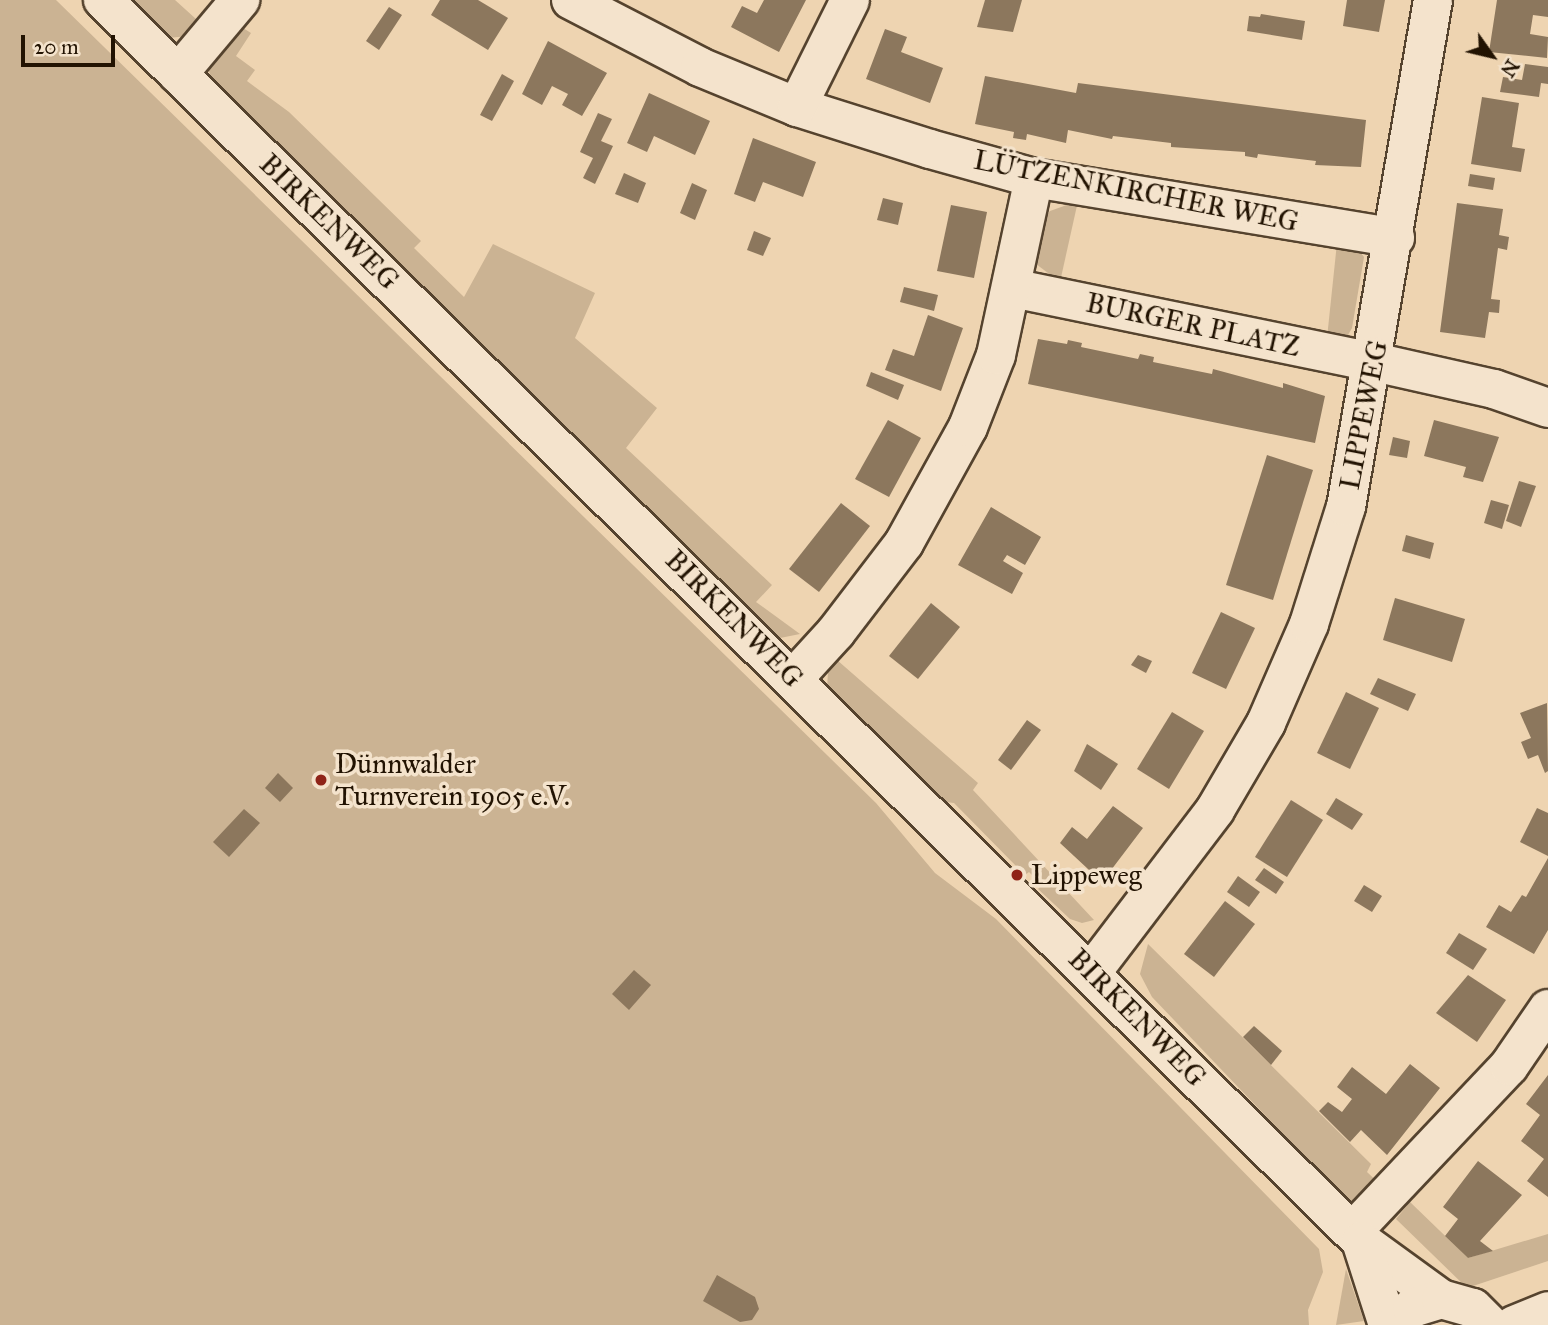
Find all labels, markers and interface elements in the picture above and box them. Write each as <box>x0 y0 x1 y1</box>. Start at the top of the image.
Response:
scale bar <box>24 21 119 65</box>
north arrow <box>1457 21 1527 91</box>
text: 20 m <box>34 34 79 60</box>
text: N <box>1496 55 1524 81</box>
street label: LÜTZENKIRCHER WEG <box>971 143 1301 239</box>
street label: BIRKENWEG <box>252 147 406 297</box>
street label: BURGER PLATZ <box>1083 286 1303 364</box>
street label: LIPPEWEG <box>1333 337 1395 493</box>
street label: BIRKENWEG <box>658 543 810 695</box>
place label: Dünnwalder Turnverein 1905 e.V. <box>335 747 570 813</box>
marker: Dünnwalder Turnverein 1905 e.V. <box>313 772 329 788</box>
place label: Lippeweg <box>1031 858 1142 892</box>
marker: Lippeweg <box>1009 867 1025 883</box>
street label: BIRKENWEG <box>1061 942 1213 1094</box>

